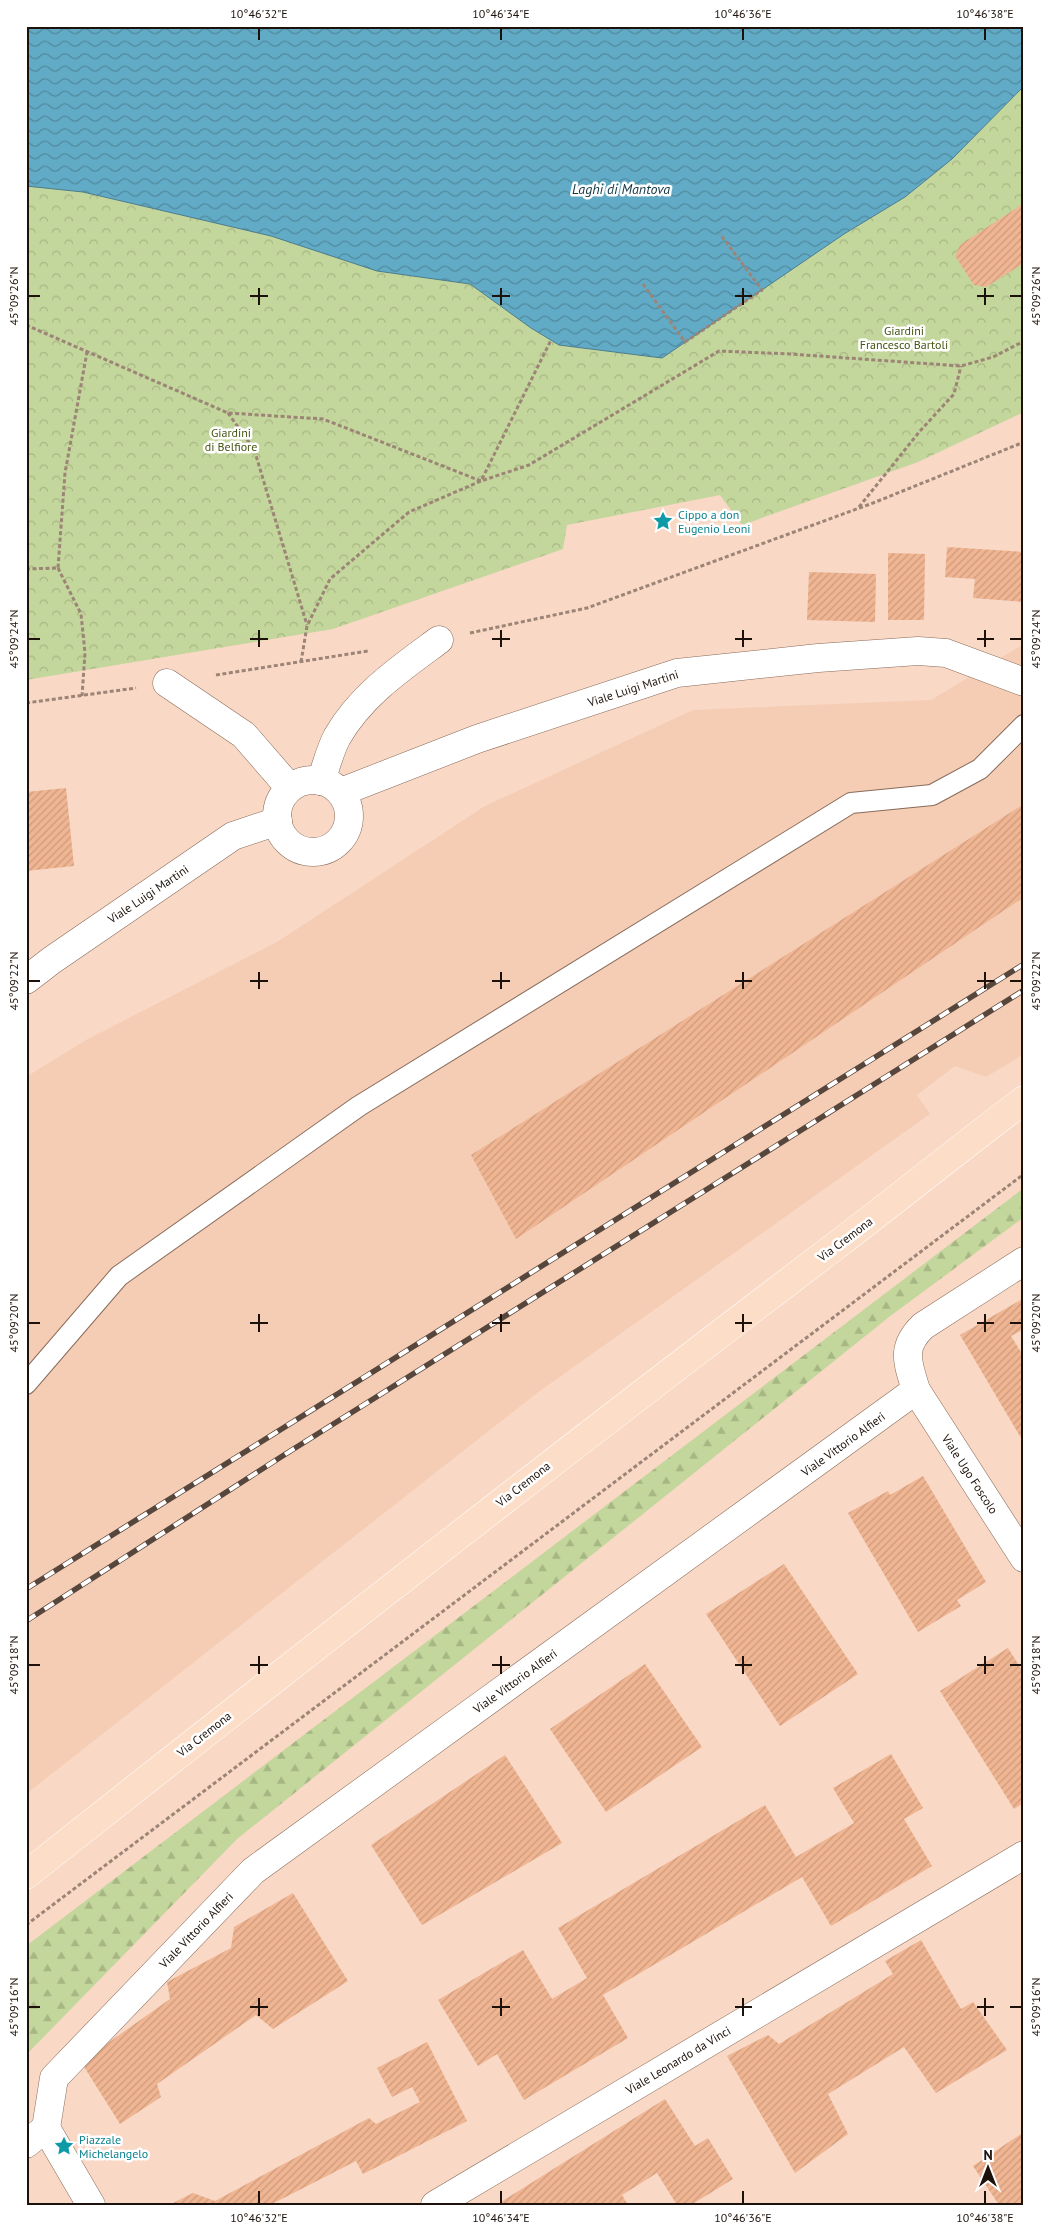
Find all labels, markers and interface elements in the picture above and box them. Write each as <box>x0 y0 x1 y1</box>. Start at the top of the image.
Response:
text: 10°46'32"E <box>230 6 288 21</box>
text: 10°46'34"E <box>472 6 530 21</box>
text: 10°46'36"E <box>714 6 772 21</box>
text: 10°46'38"E <box>956 6 1014 21</box>
water label: Laghi di Mantova <box>572 180 670 198</box>
text: 45°09'26"N <box>6 266 21 326</box>
text: 45°09'26"N <box>1028 266 1043 326</box>
park label: Giardini Francesco Bartoli <box>860 323 948 352</box>
park label: Giardini di Belfiore <box>205 425 257 454</box>
place label: Cippo a don Eugenio Leoni <box>678 507 751 536</box>
place icon: Cippo a don Eugenio Leoni <box>652 510 674 532</box>
text: 45°09'24"N <box>6 609 21 669</box>
text: 45°09'24"N <box>1028 609 1043 669</box>
street label: Viale Luigi Martini <box>585 666 680 710</box>
street label: Viale Luigi Martini <box>104 861 191 927</box>
text: 45°09'22"N <box>6 951 21 1011</box>
text: 45°09'22"N <box>1028 951 1043 1011</box>
street label: Via Cremona <box>814 1214 875 1265</box>
text: 45°09'20"N <box>6 1293 21 1353</box>
text: 45°09'20"N <box>1028 1293 1043 1353</box>
street label: Viale Vittorio Alfieri <box>797 1409 888 1480</box>
street label: Viale Ugo Foscolo <box>938 1431 1001 1517</box>
street label: Via Cremona <box>492 1458 553 1510</box>
text: 45°09'18"N <box>6 1635 21 1695</box>
text: 45°09'18"N <box>1028 1635 1043 1695</box>
street label: Viale Vittorio Alfieri <box>469 1646 560 1717</box>
street label: Via Cremona <box>173 1708 234 1760</box>
street label: Viale Vittorio Alfieri <box>155 1889 236 1972</box>
text: 45°09'16"N <box>6 1977 21 2037</box>
text: 45°09'16"N <box>1028 1977 1043 2037</box>
street label: Viale Leonardo da Vinci <box>622 2023 733 2098</box>
place label: Piazzale Michelangelo <box>79 2132 148 2161</box>
place icon: Piazzale Michelangelo <box>53 2135 75 2157</box>
north arrow <box>962 2144 1012 2194</box>
text: N <box>983 2146 993 2164</box>
text: 10°46'32"E <box>230 2210 288 2225</box>
text: 10°46'34"E <box>472 2210 530 2225</box>
text: 10°46'36"E <box>714 2210 772 2225</box>
text: 10°46'38"E <box>956 2210 1014 2225</box>

